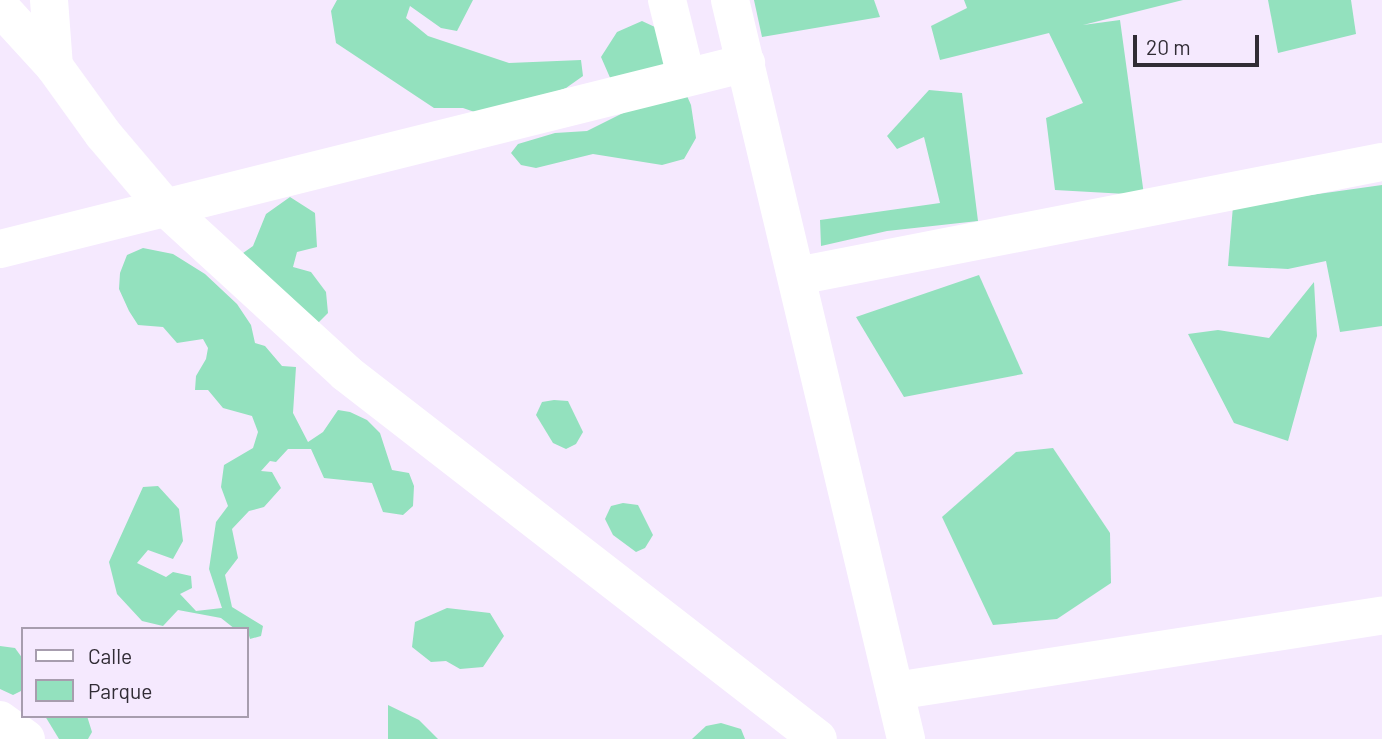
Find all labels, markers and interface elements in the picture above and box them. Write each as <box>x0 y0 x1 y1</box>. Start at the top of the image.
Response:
scale bar <box>1137 21 1263 65</box>
text: 20 m <box>1146 34 1191 59</box>
legend <box>21 627 248 718</box>
text: Calle <box>88 643 132 668</box>
text: Parque <box>88 678 153 703</box>

